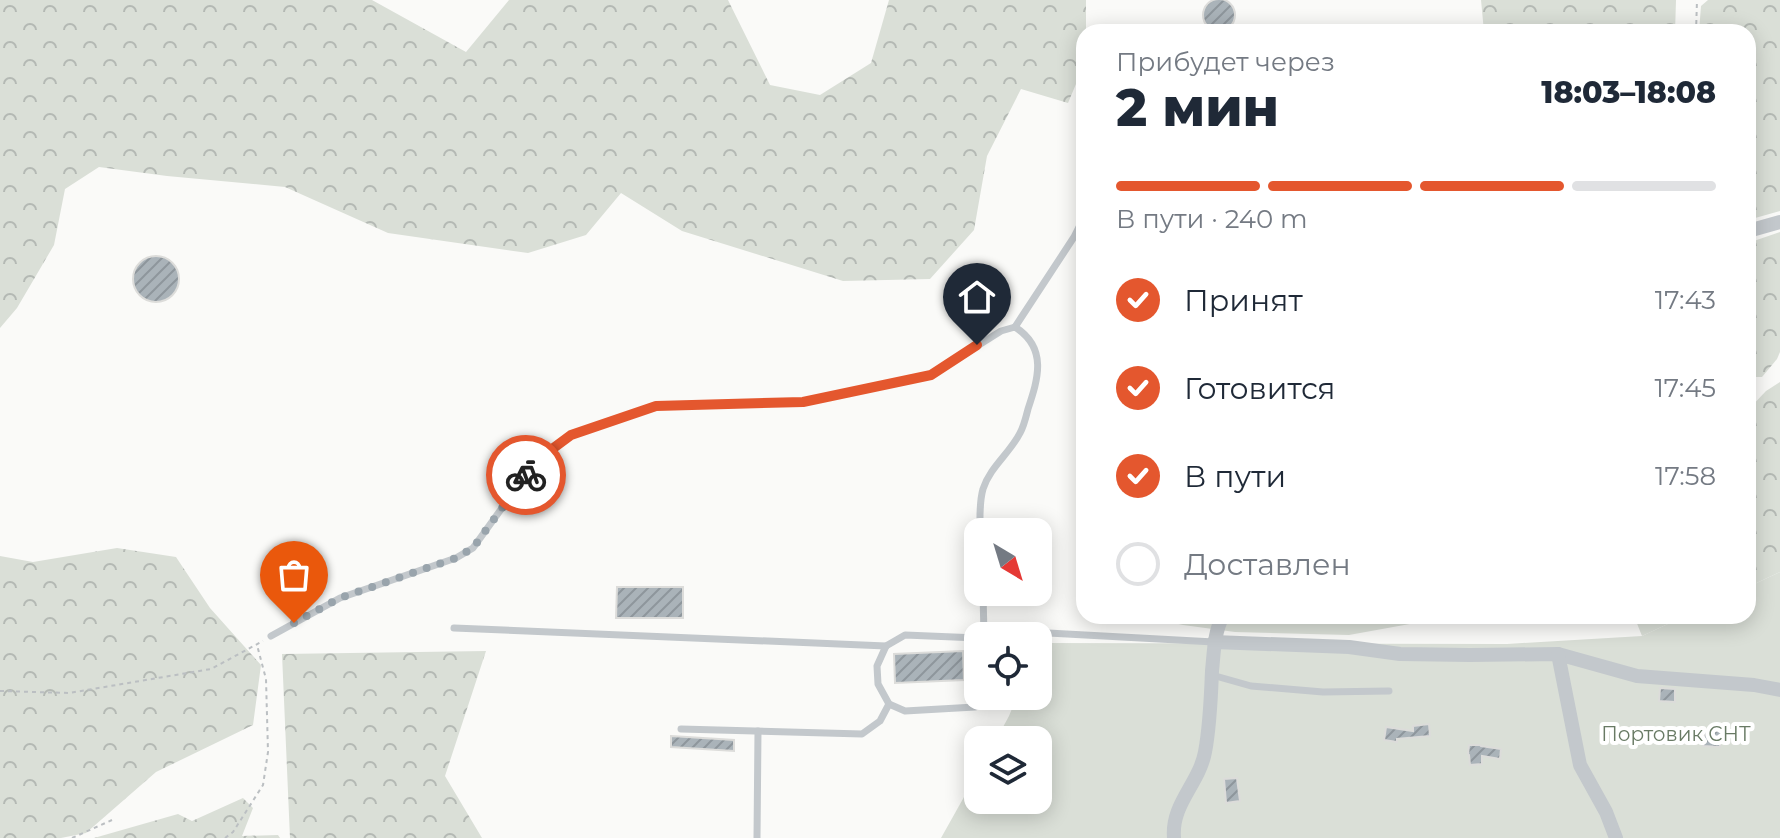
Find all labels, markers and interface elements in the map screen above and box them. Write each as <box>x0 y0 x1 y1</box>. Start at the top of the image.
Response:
text: Прибудет через <box>1116 46 1335 78</box>
text: 18:03–18:08 <box>1541 74 1716 111</box>
text: 2 мин <box>1116 76 1279 139</box>
text: В пути · 240 m <box>1116 203 1308 235</box>
pin <box>943 263 1011 345</box>
icon: home <box>955 275 999 319</box>
icon: check <box>1116 278 1160 322</box>
text: Принят <box>1184 282 1303 319</box>
text: 17:43 <box>1655 284 1716 316</box>
icon: check <box>1116 366 1160 410</box>
text: Готовится <box>1184 370 1336 407</box>
text: 17:45 <box>1654 372 1716 404</box>
courier <box>486 435 566 515</box>
icon: bike <box>504 453 548 497</box>
icon: check <box>1116 454 1160 498</box>
text: В пути <box>1184 458 1286 495</box>
text: 17:58 <box>1655 460 1716 492</box>
north arrow <box>964 518 1052 606</box>
map controls <box>964 518 1052 814</box>
pin <box>260 541 328 623</box>
text: Доставлен <box>1184 546 1351 583</box>
icon: bag <box>272 553 316 597</box>
button: locate <box>964 622 1052 710</box>
park label: Портовик СНТ <box>1601 722 1751 746</box>
button: layers <box>964 726 1052 814</box>

